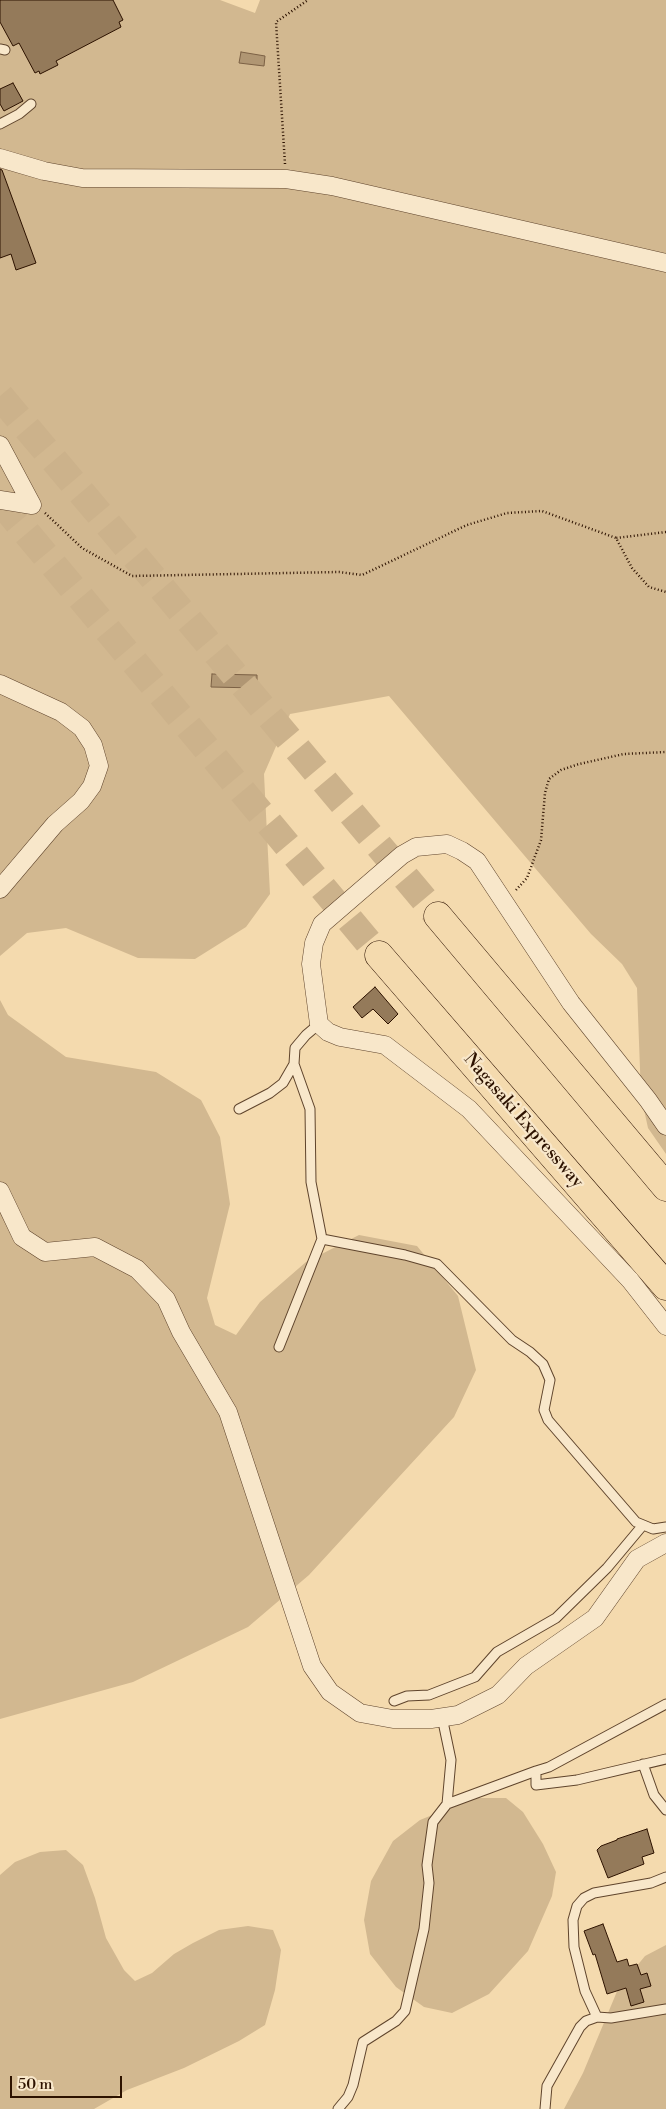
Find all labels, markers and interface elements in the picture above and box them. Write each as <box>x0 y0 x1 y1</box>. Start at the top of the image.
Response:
street label: Nagasaki Expressway <box>459 1049 587 1193</box>
scale bar <box>12 2066 125 2098</box>
text: 50 m <box>18 2075 52 2094</box>

